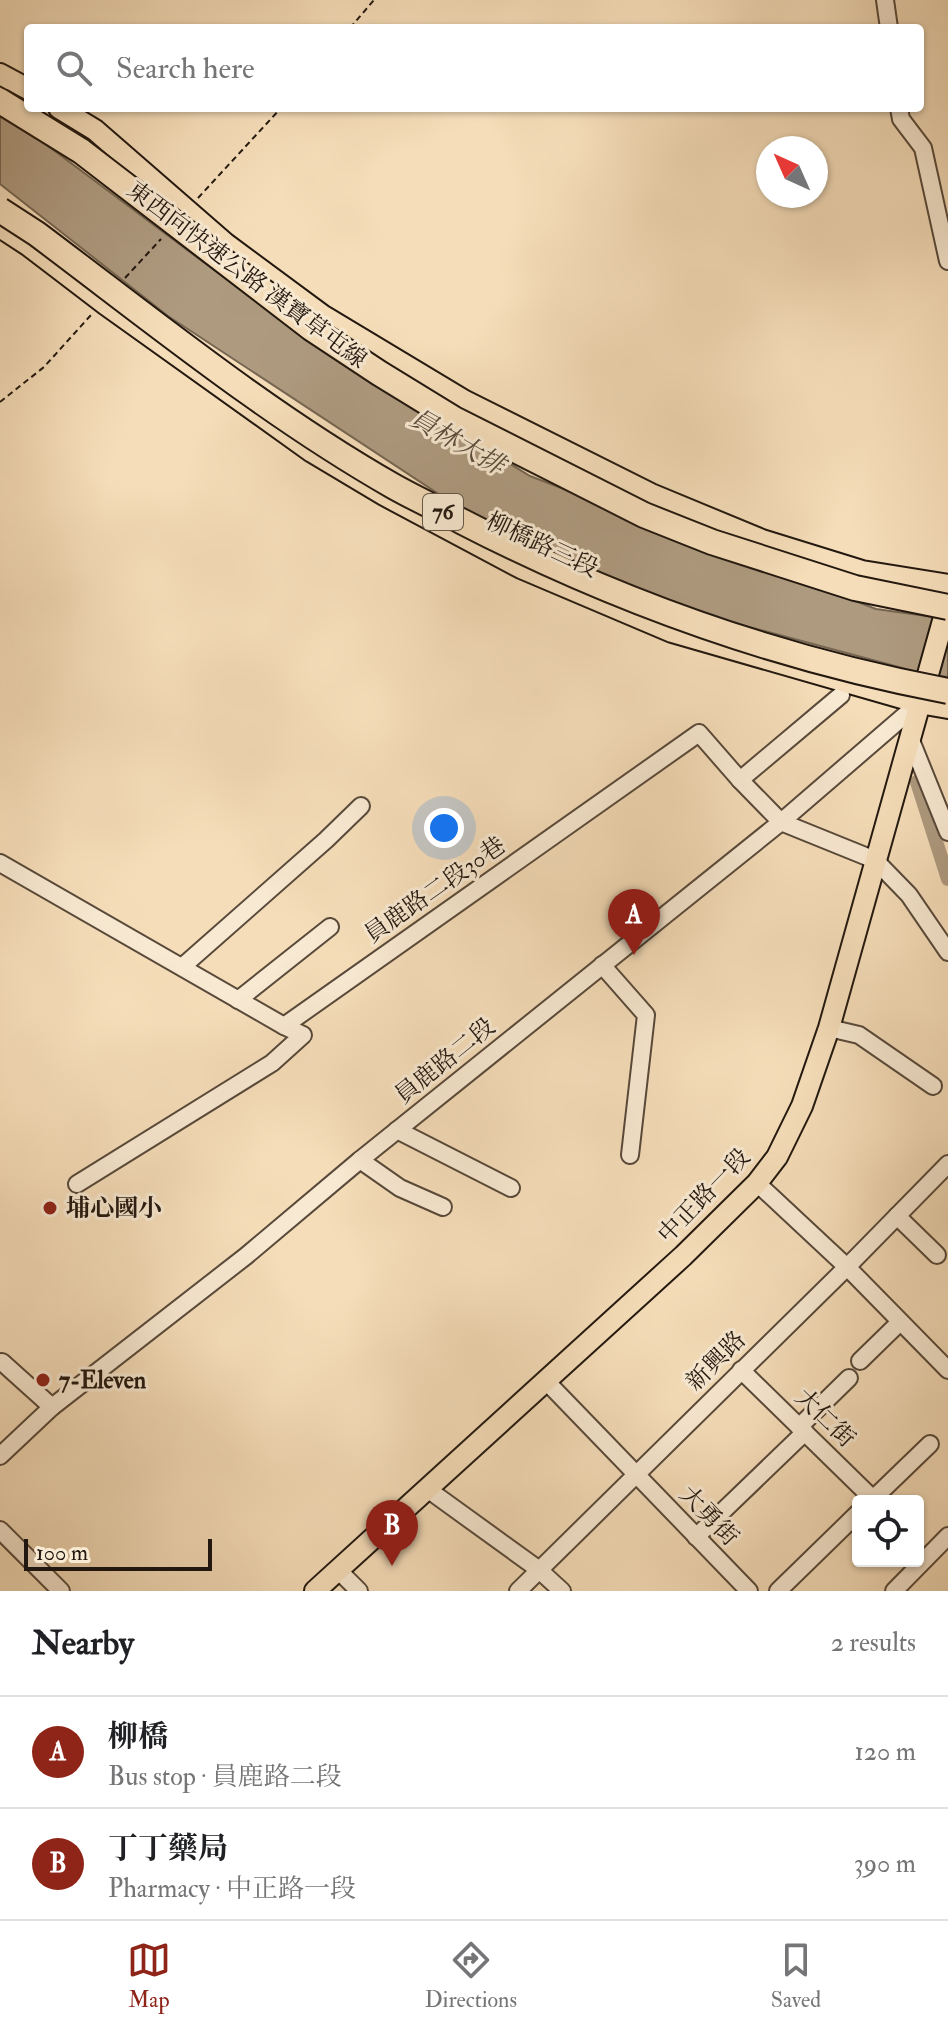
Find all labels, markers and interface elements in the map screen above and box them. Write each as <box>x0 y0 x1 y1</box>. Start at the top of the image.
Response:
search box <box>24 24 924 112</box>
icon: search <box>52 46 96 90</box>
text: Search here <box>116 50 255 87</box>
north arrow <box>756 136 828 208</box>
street label: 東西向快速公路 漢寶草屯線 <box>121 174 373 376</box>
water label: 員林大排 <box>404 402 513 484</box>
road number: 76 <box>423 494 463 530</box>
street label: 柳橋路三段 <box>481 506 603 584</box>
your location <box>424 808 464 848</box>
street label: 員鹿路二段30巷 <box>358 830 512 950</box>
pin: A <box>608 889 660 955</box>
street label: 員鹿路二段 <box>389 1011 501 1111</box>
street label: 中正路一段 <box>651 1142 757 1250</box>
place label: 埔心國小 <box>66 1193 162 1224</box>
marker: 埔心國小 <box>41 1199 59 1217</box>
street label: 新興路 <box>680 1325 752 1397</box>
place label: 7-Eleven <box>59 1365 147 1396</box>
marker: 7-Eleven <box>34 1371 52 1389</box>
street label: 大仁街 <box>788 1382 862 1454</box>
street label: 大勇街 <box>673 1479 745 1553</box>
map controls <box>852 1495 924 1567</box>
button: locate <box>852 1495 924 1567</box>
pin: B <box>366 1500 418 1566</box>
scale bar <box>24 1535 212 1571</box>
text: 100 m <box>36 1539 88 1567</box>
text: Nearby <box>32 1622 134 1665</box>
text: 2 results <box>831 1627 916 1659</box>
text: 柳橋 <box>108 1718 168 1755</box>
text: A <box>50 1736 66 1768</box>
text: 120 m <box>855 1736 916 1768</box>
text: Bus stop · 員鹿路二段 <box>108 1761 342 1793</box>
text: 丁丁藥局 <box>108 1830 228 1867</box>
text: B <box>49 1848 67 1880</box>
text: 390 m <box>854 1848 916 1880</box>
text: Pharmacy · 中正路一段 <box>108 1873 356 1905</box>
tab: Map <box>127 1938 171 2014</box>
tab: Directions <box>425 1938 517 2014</box>
tab: Saved <box>771 1938 821 2014</box>

